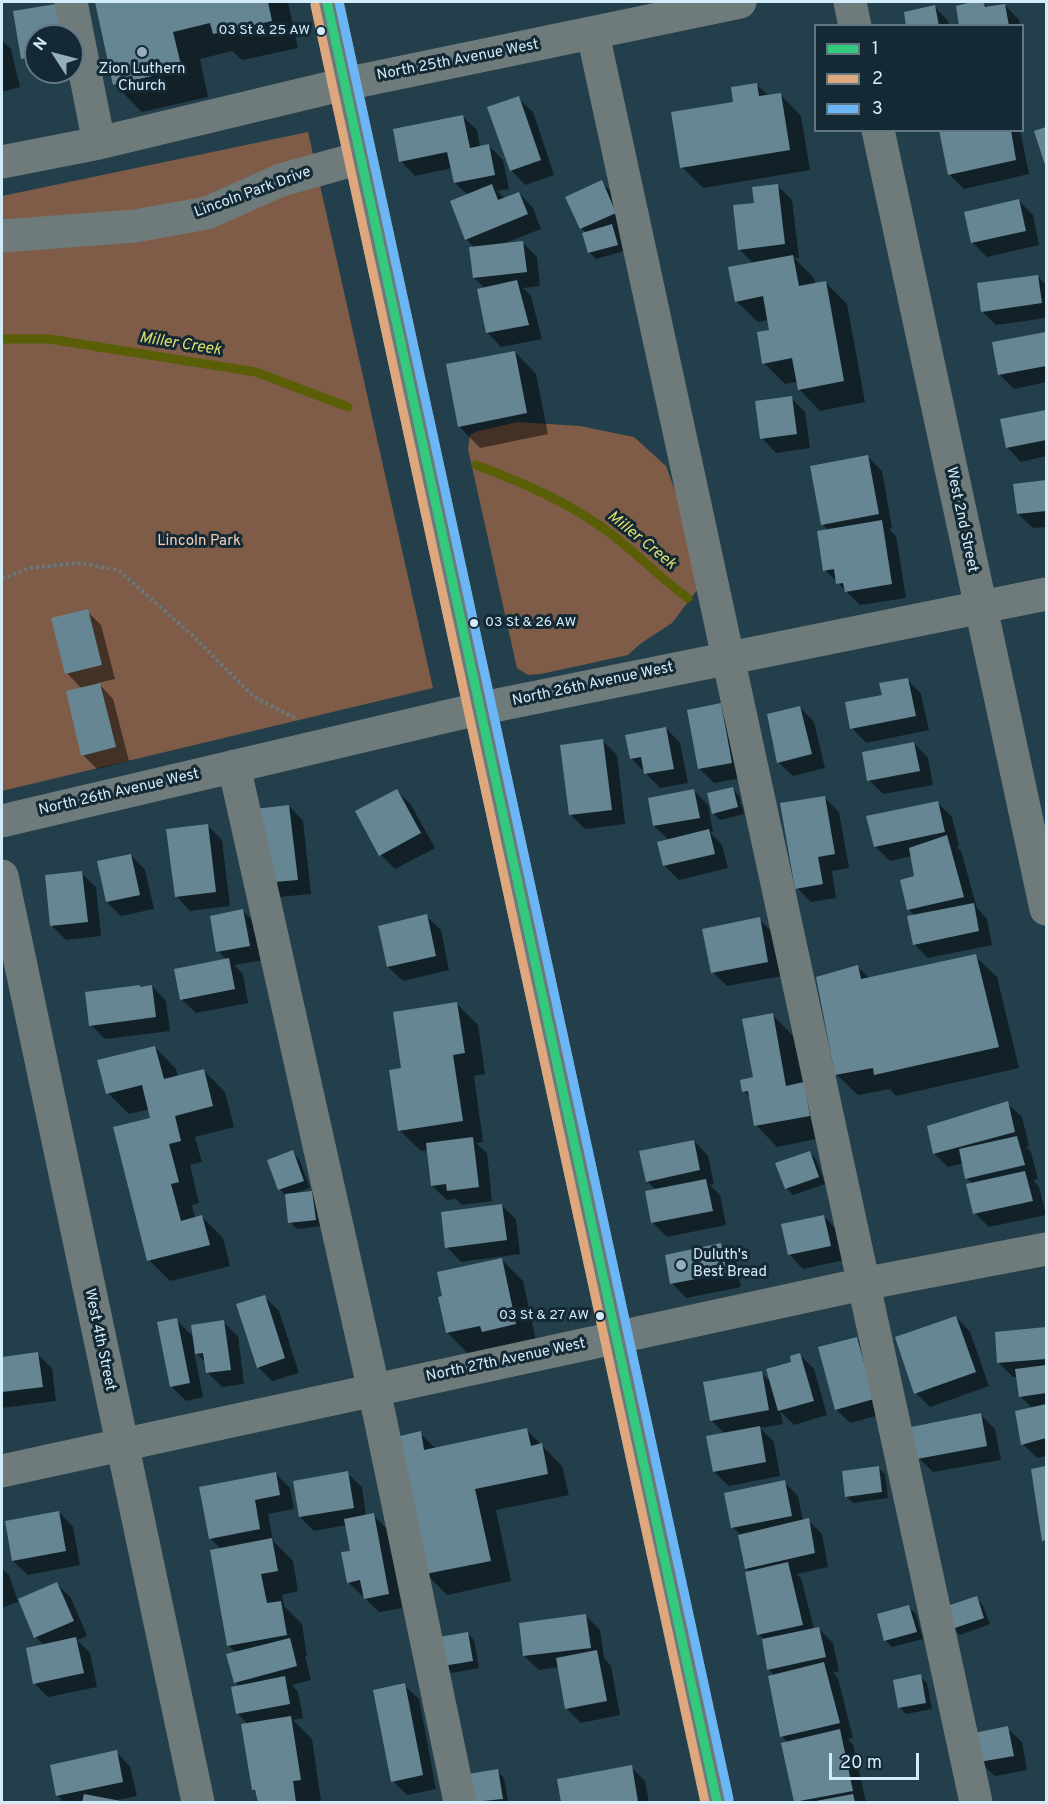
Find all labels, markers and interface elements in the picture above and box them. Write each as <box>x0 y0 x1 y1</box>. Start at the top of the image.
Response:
place label: 03 St & 25 AW <box>219 23 310 39</box>
north arrow <box>24 24 84 84</box>
legend <box>814 24 1024 132</box>
marker: 03 St & 25 AW <box>315 25 327 37</box>
text: N <box>30 34 53 55</box>
street label: North 25th Avenue West <box>375 36 541 86</box>
text: 1 <box>872 38 879 61</box>
marker: Zion Luthern Church <box>135 45 149 59</box>
place label: Zion Luthern Church <box>98 61 186 96</box>
text: 2 <box>872 68 883 91</box>
text: 3 <box>872 98 883 121</box>
street label: Lincoln Park Drive <box>192 164 314 222</box>
water label: Miller Creek <box>138 329 222 361</box>
street label: West 2nd Street <box>941 466 981 574</box>
water label: Miller Creek <box>603 508 679 574</box>
park label: Lincoln Park <box>157 533 241 551</box>
place label: 03 St & 26 AW <box>485 615 576 631</box>
marker: 03 St & 26 AW <box>468 617 480 629</box>
street label: North 26th Avenue West <box>511 659 675 711</box>
street label: North 26th Avenue West <box>37 766 201 820</box>
place label: Duluth's Best Bread <box>693 1247 767 1282</box>
marker: Duluth's Best Bread <box>674 1258 688 1272</box>
street label: West 4th Street <box>79 1287 119 1393</box>
place label: 03 St & 27 AW <box>499 1308 589 1324</box>
marker: 03 St & 27 AW <box>594 1310 606 1322</box>
street label: North 27th Avenue West <box>425 1335 587 1387</box>
scale bar <box>832 1741 922 1779</box>
text: 20 m <box>840 1752 882 1775</box>

